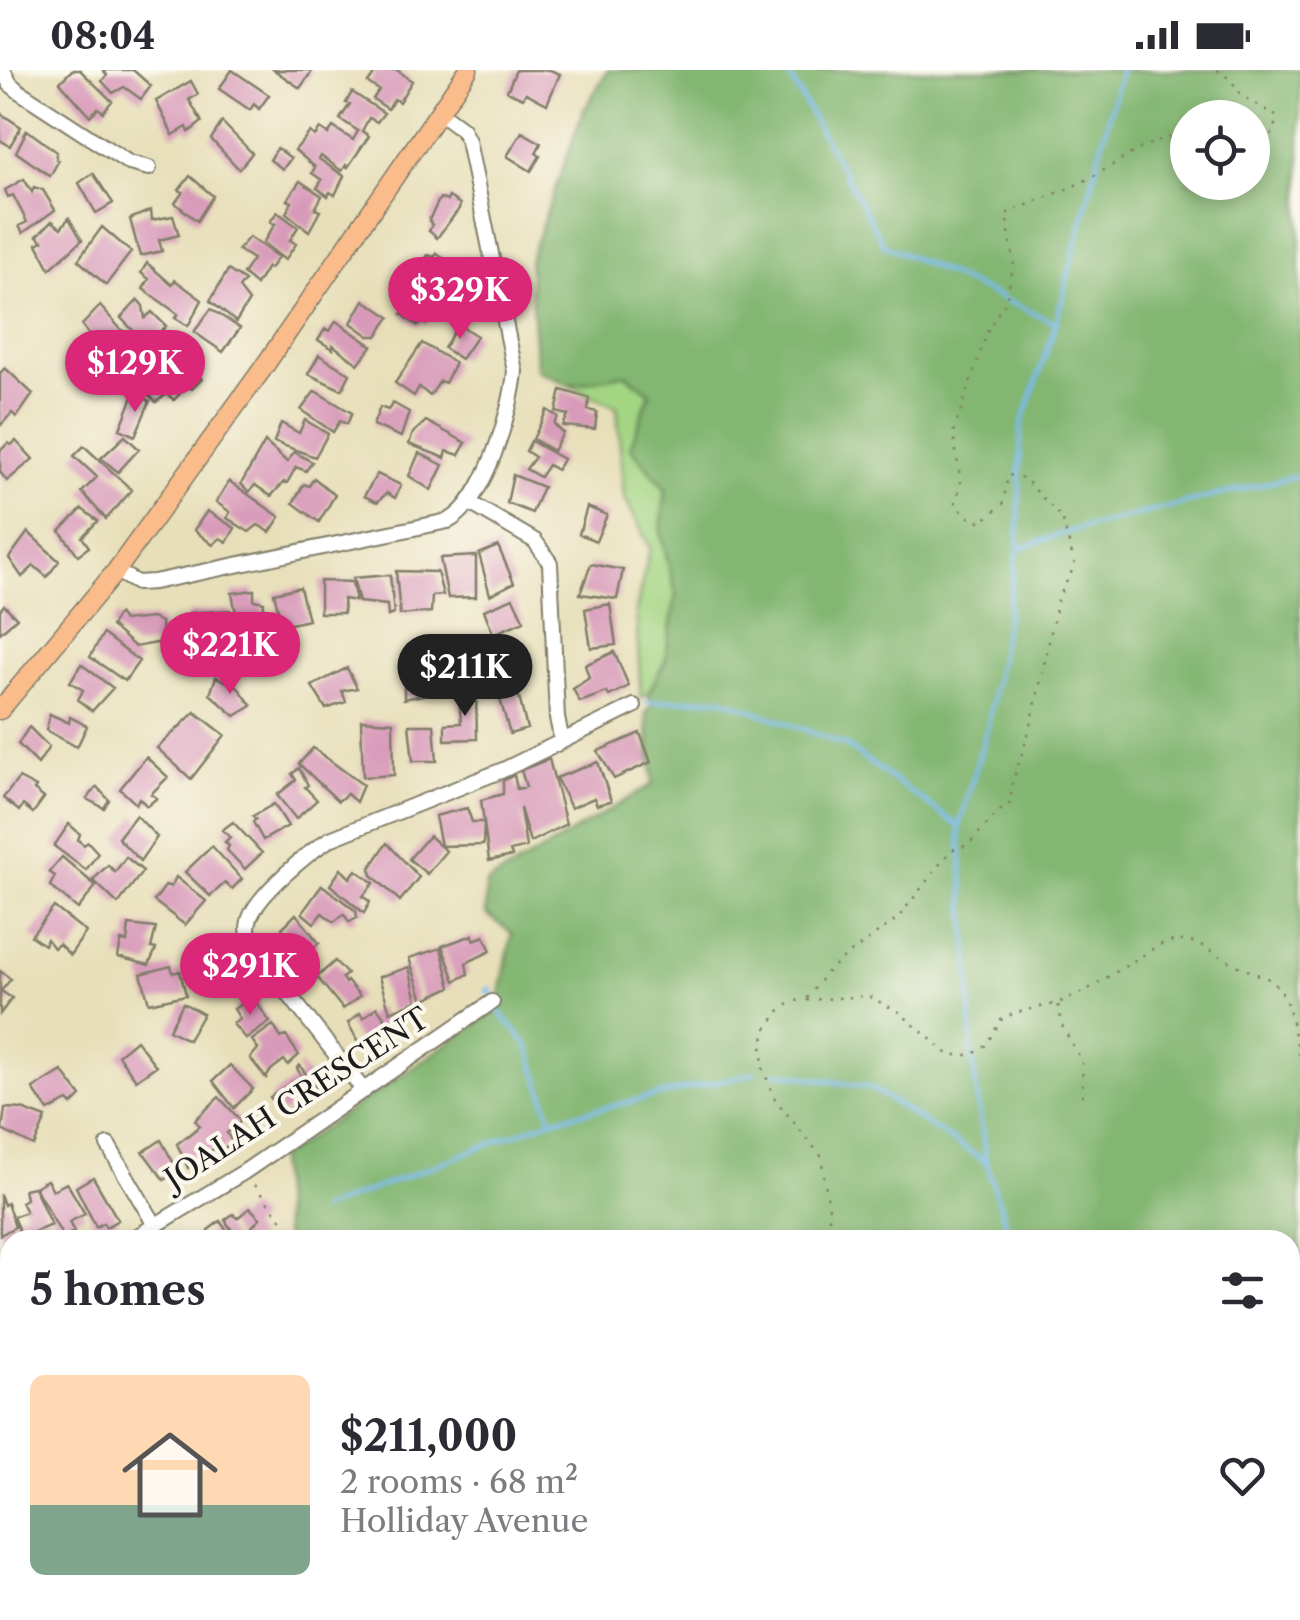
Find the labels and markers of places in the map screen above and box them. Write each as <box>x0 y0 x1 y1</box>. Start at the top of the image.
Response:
pin: $329K <box>390 257 530 342</box>
pin: $129K <box>65 330 205 415</box>
pin: $221K <box>160 612 300 697</box>
pin: $211K <box>395 634 535 719</box>
pin: $291K <box>180 933 320 1018</box>

